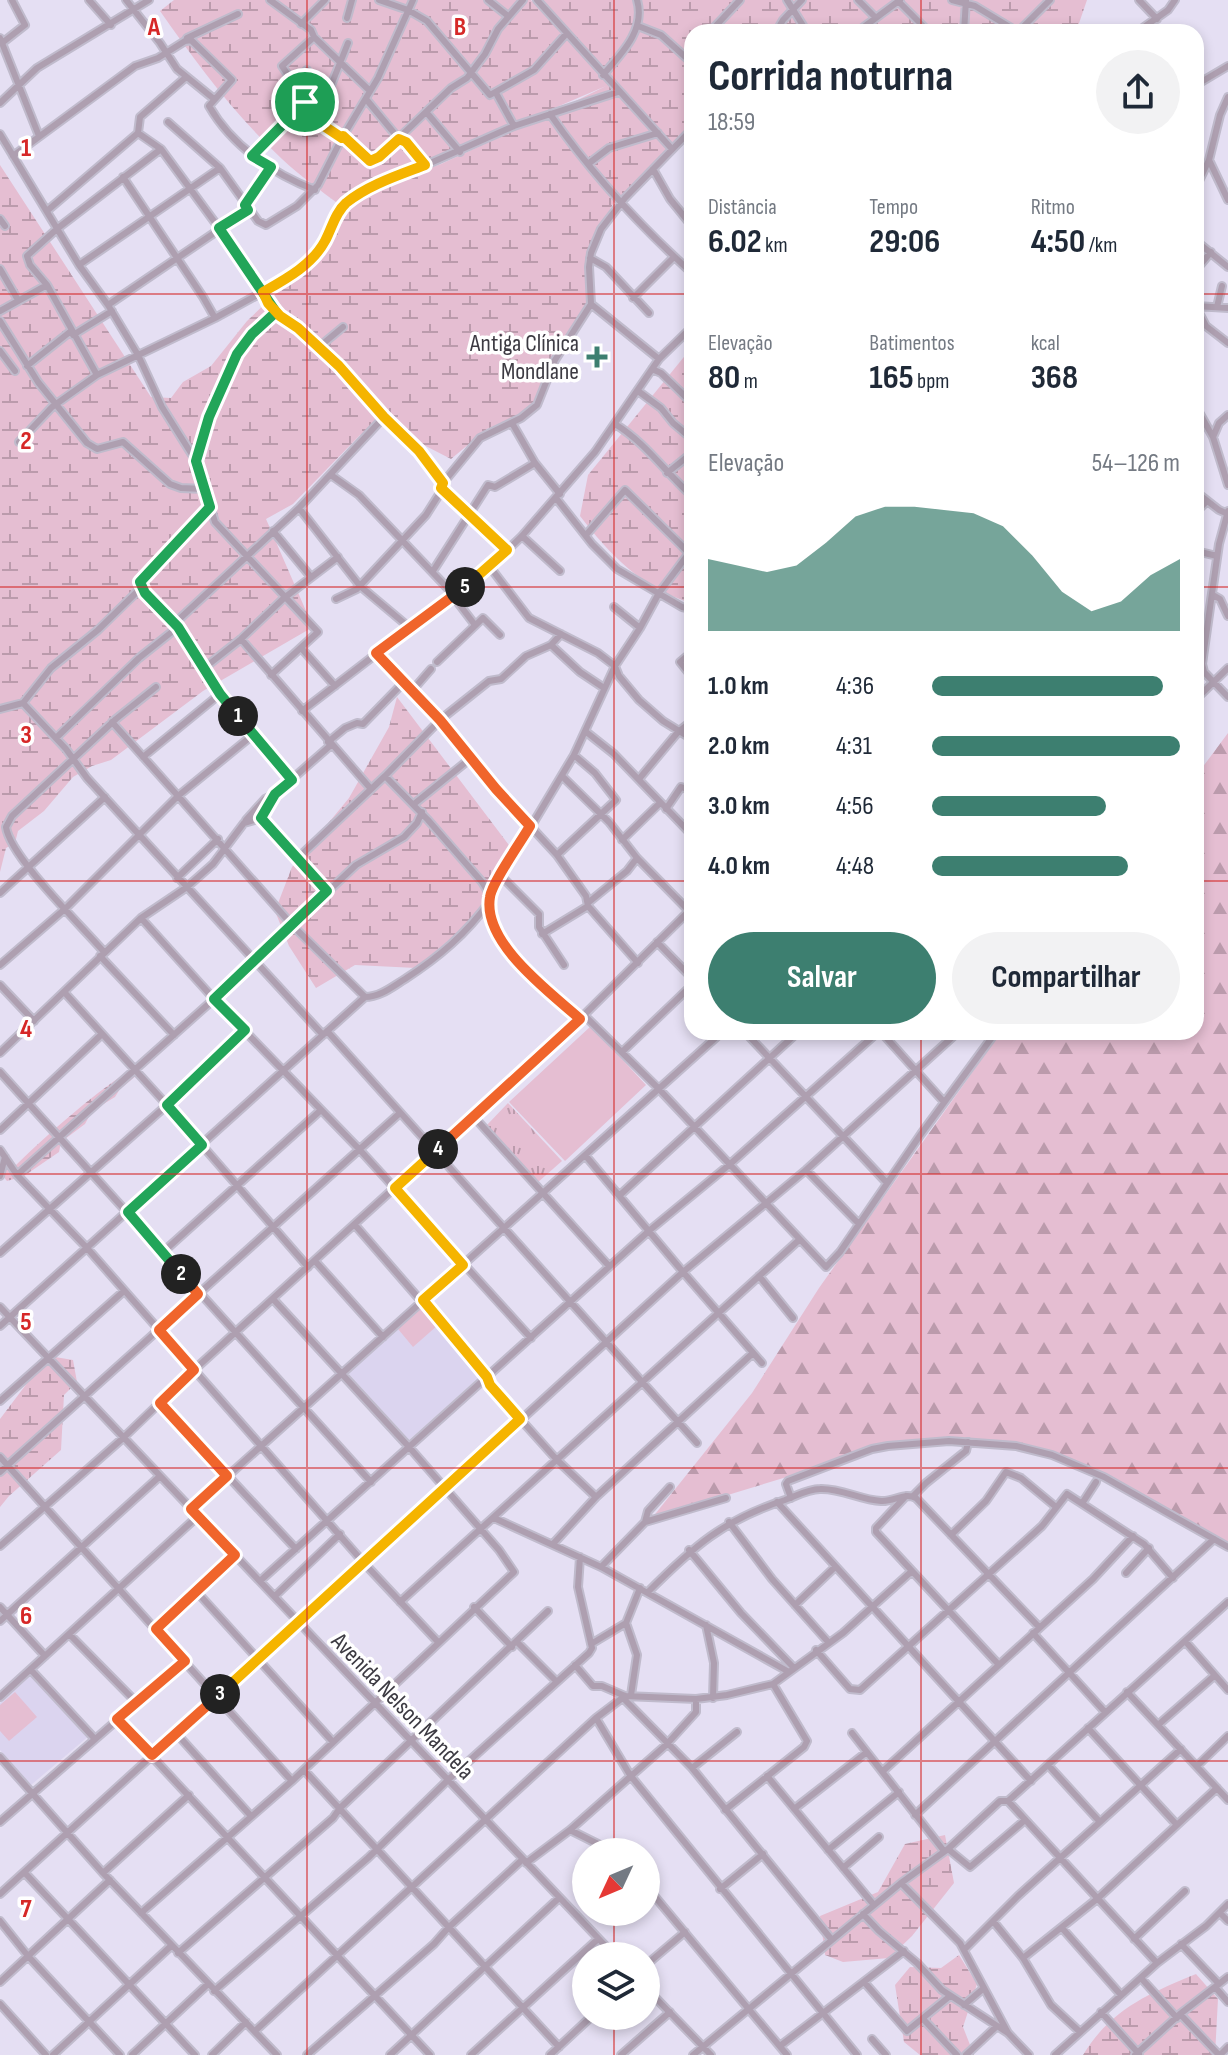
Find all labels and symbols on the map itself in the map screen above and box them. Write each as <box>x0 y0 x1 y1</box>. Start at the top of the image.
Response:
text: A <box>147 12 161 43</box>
text: B <box>454 12 466 43</box>
pin <box>271 68 339 136</box>
text: 1 <box>21 133 31 164</box>
place label: Antiga Clínica Mondlane <box>469 329 579 386</box>
marker: Antiga Clínica Mondlane <box>586 346 608 368</box>
text: 2 <box>20 426 32 457</box>
pin: 5 <box>445 567 485 607</box>
pin: 1 <box>218 696 258 736</box>
text: 3 <box>20 720 32 751</box>
text: 4 <box>20 1014 32 1045</box>
pin: 4 <box>418 1129 458 1169</box>
pin: 2 <box>161 1254 201 1294</box>
text: 5 <box>20 1307 32 1338</box>
text: 6 <box>20 1601 32 1632</box>
street label: Avenida Nelson Mandela <box>325 1626 480 1786</box>
pin: 3 <box>200 1674 240 1714</box>
north arrow <box>572 1838 660 1926</box>
text: 7 <box>20 1894 32 1925</box>

